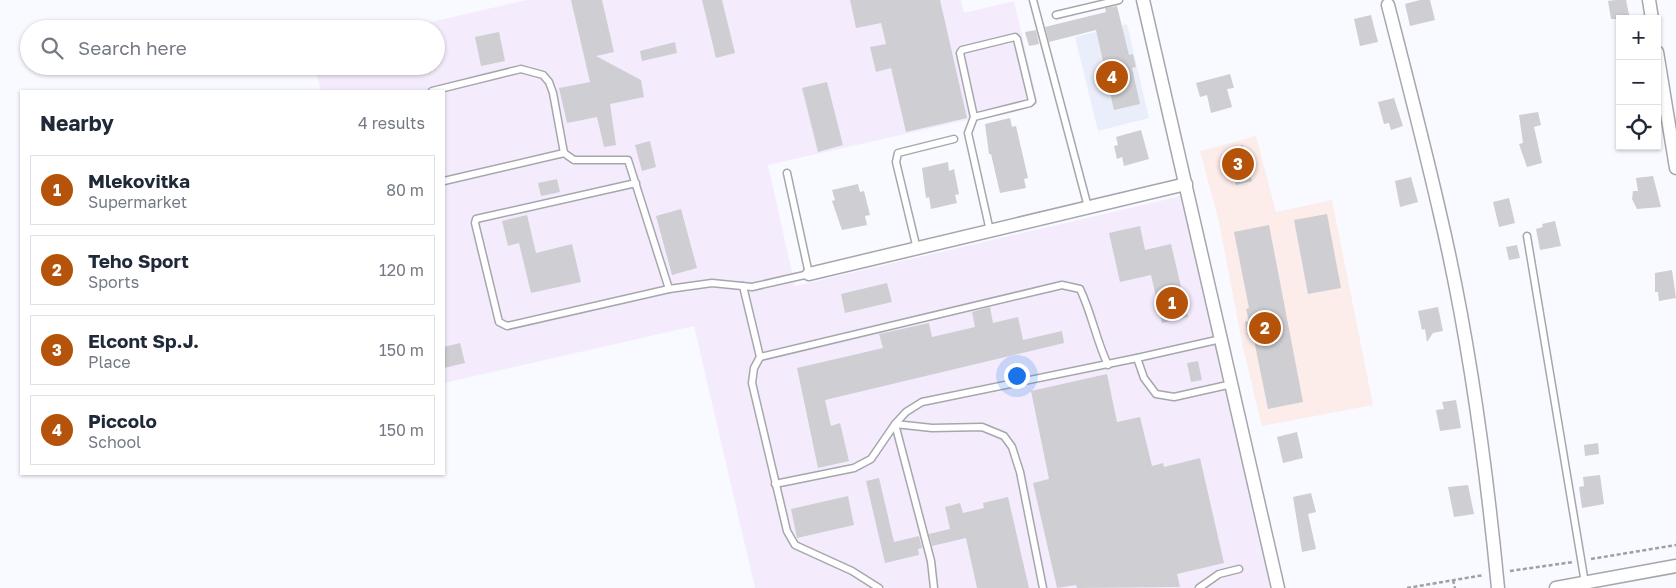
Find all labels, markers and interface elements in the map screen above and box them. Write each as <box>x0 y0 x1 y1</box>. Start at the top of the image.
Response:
map controls <box>1616 15 1661 150</box>
button: + <box>1616 15 1661 60</box>
search box <box>20 20 445 75</box>
icon: search <box>38 34 66 62</box>
text: Search here <box>78 36 187 59</box>
pin: 4 <box>1096 58 1128 96</box>
button: − <box>1616 60 1661 105</box>
button: locate <box>1616 105 1661 150</box>
text: Nearby <box>40 110 114 136</box>
text: 4 results <box>358 113 425 133</box>
pin: 3 <box>1222 145 1254 183</box>
text: Mlekovitka <box>88 169 190 192</box>
text: 1 <box>53 180 61 200</box>
text: 80 m <box>386 180 424 200</box>
text: Supermarket <box>88 192 187 212</box>
text: Teho Sport <box>88 249 189 272</box>
text: 2 <box>52 260 62 280</box>
text: 120 m <box>379 260 424 280</box>
text: Sports <box>88 272 139 292</box>
pin: 1 <box>1156 284 1188 322</box>
pin: 2 <box>1249 309 1281 347</box>
text: Elcont Sp.J. <box>88 329 199 352</box>
text: 3 <box>52 340 62 360</box>
text: 150 m <box>379 340 424 360</box>
text: Place <box>88 352 131 372</box>
your location <box>1004 363 1030 389</box>
text: Piccolo <box>88 409 157 432</box>
text: 4 <box>52 420 62 440</box>
text: 150 m <box>379 420 424 440</box>
text: School <box>88 432 141 452</box>

